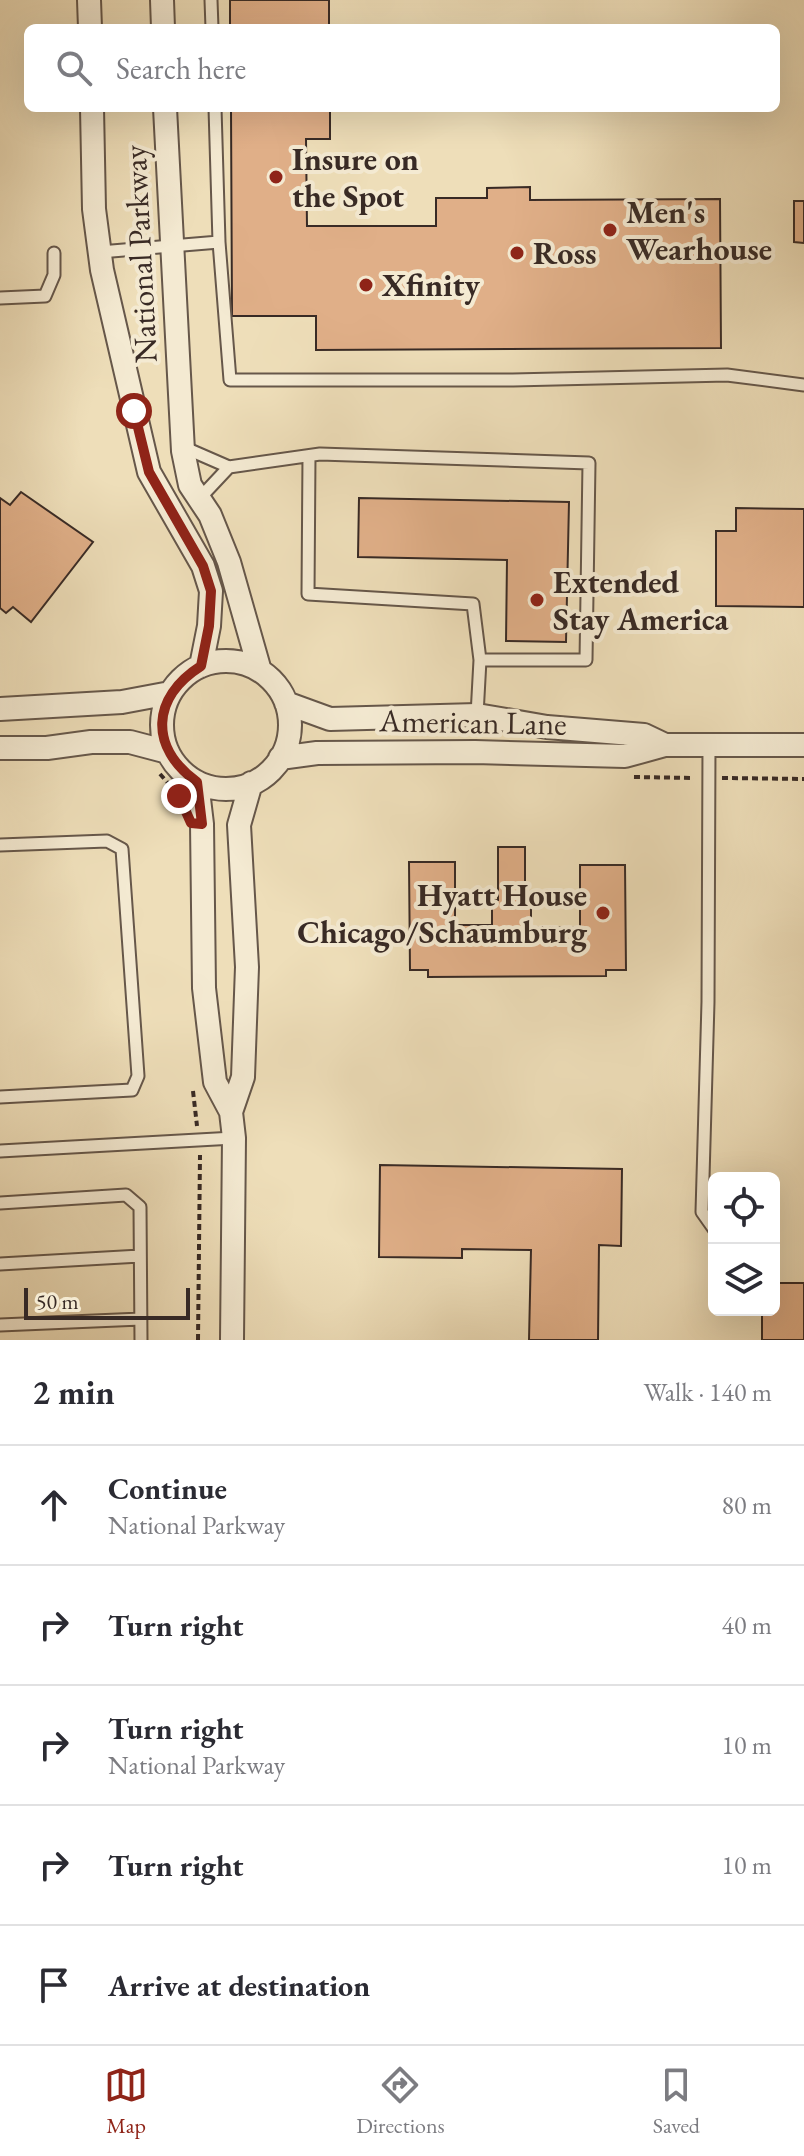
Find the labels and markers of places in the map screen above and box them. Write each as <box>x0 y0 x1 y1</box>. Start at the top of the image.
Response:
place label: Insure on the Spot <box>292 138 419 217</box>
marker: Insure on the Spot <box>267 168 285 186</box>
place label: Men's Wearhouse <box>626 191 772 270</box>
marker: Men's Wearhouse <box>601 221 619 239</box>
place label: Ross <box>533 232 596 274</box>
marker: Ross <box>508 244 526 262</box>
place label: Xfinity <box>381 264 480 306</box>
marker: Xfinity <box>357 276 375 294</box>
place label: Extended Stay America <box>553 561 730 640</box>
marker: Extended Stay America <box>528 591 546 609</box>
place label: Hyatt House Chicago/Schaumburg <box>297 874 588 953</box>
marker: Hyatt House Chicago/Schaumburg <box>594 904 612 922</box>

